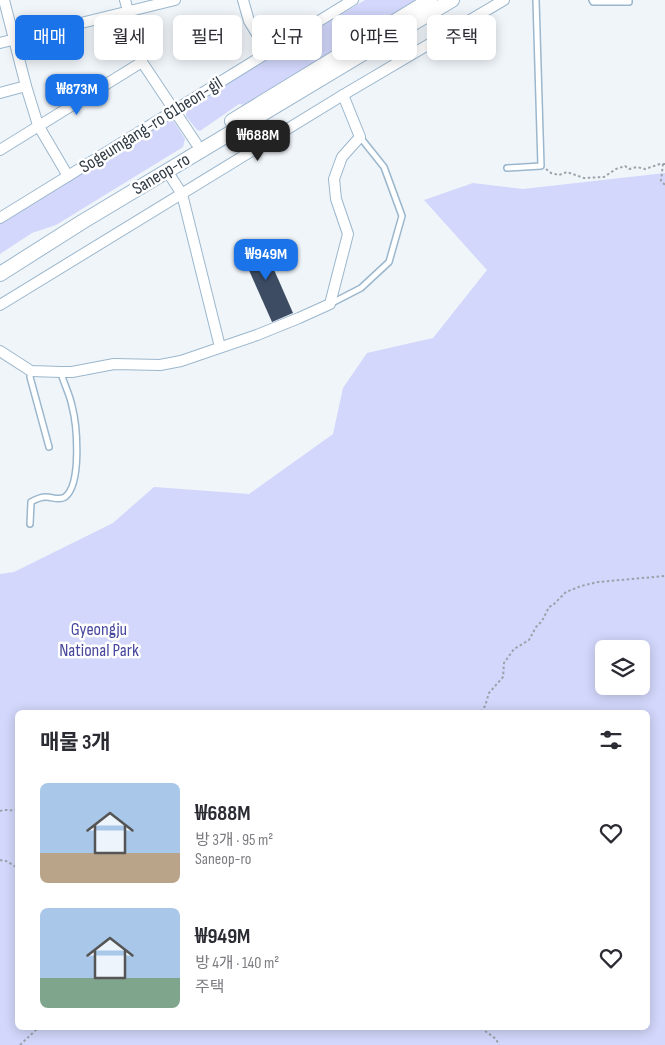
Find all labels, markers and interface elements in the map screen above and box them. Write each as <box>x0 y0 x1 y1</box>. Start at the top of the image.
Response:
chip: 매매 <box>15 15 84 60</box>
chip: 월세 <box>94 15 163 60</box>
chip: 필터 <box>173 15 242 60</box>
chip: 신규 <box>252 15 322 60</box>
chip: 아파트 <box>332 15 417 60</box>
chip: 주택 <box>427 15 496 60</box>
street label: Sogeumgang-ro 61beon-gil <box>76 72 226 178</box>
pin: ₩873M <box>42 74 112 116</box>
text: ₩873M <box>56 80 98 99</box>
pin: ₩688M <box>223 120 293 162</box>
text: ₩688M <box>237 126 279 145</box>
street label: Saneop-ro <box>128 149 194 199</box>
pin: ₩949M <box>231 238 301 281</box>
text: ₩949M <box>245 245 287 264</box>
park label: Gyeongju National Park <box>59 619 139 661</box>
map controls <box>595 640 650 695</box>
button: layers <box>595 640 650 695</box>
icon: filters <box>597 726 625 754</box>
text: 매물 3개 <box>40 730 111 755</box>
text: ₩688M <box>195 801 250 826</box>
icon: home <box>80 803 140 863</box>
icon: heart <box>597 819 625 847</box>
text: 방 3개 · 95 m² <box>195 831 273 850</box>
text: Saneop-ro <box>195 850 251 869</box>
text: ₩949M <box>195 924 250 949</box>
icon: home <box>80 928 140 988</box>
icon: heart <box>597 944 625 972</box>
text: 방 4개 · 140 m² <box>195 954 279 973</box>
text: 주택 <box>195 978 224 997</box>

